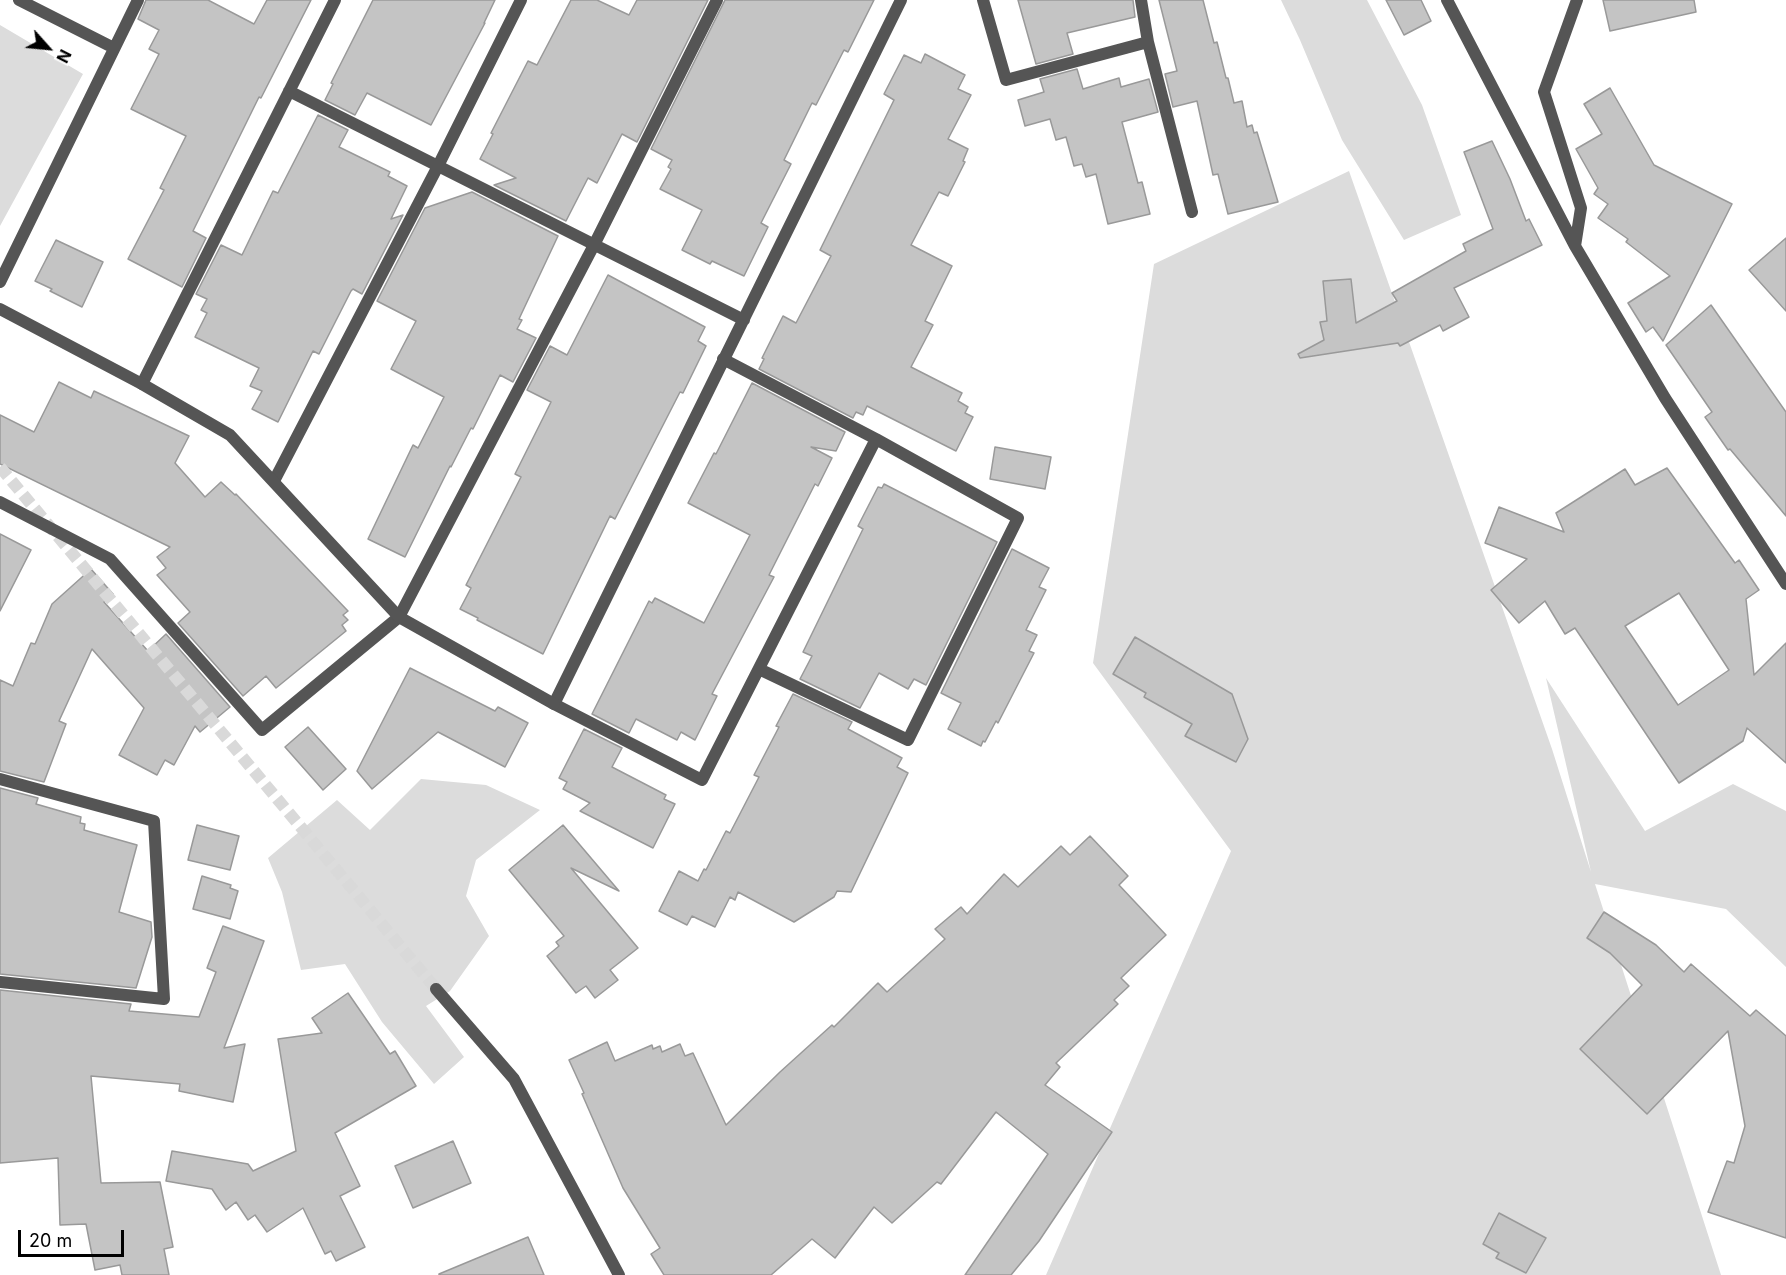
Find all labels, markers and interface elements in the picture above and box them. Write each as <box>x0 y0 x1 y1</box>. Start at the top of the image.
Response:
north arrow <box>18 18 78 78</box>
text: N <box>52 46 76 66</box>
scale bar <box>21 1218 128 1256</box>
text: 20 m <box>29 1230 72 1251</box>

